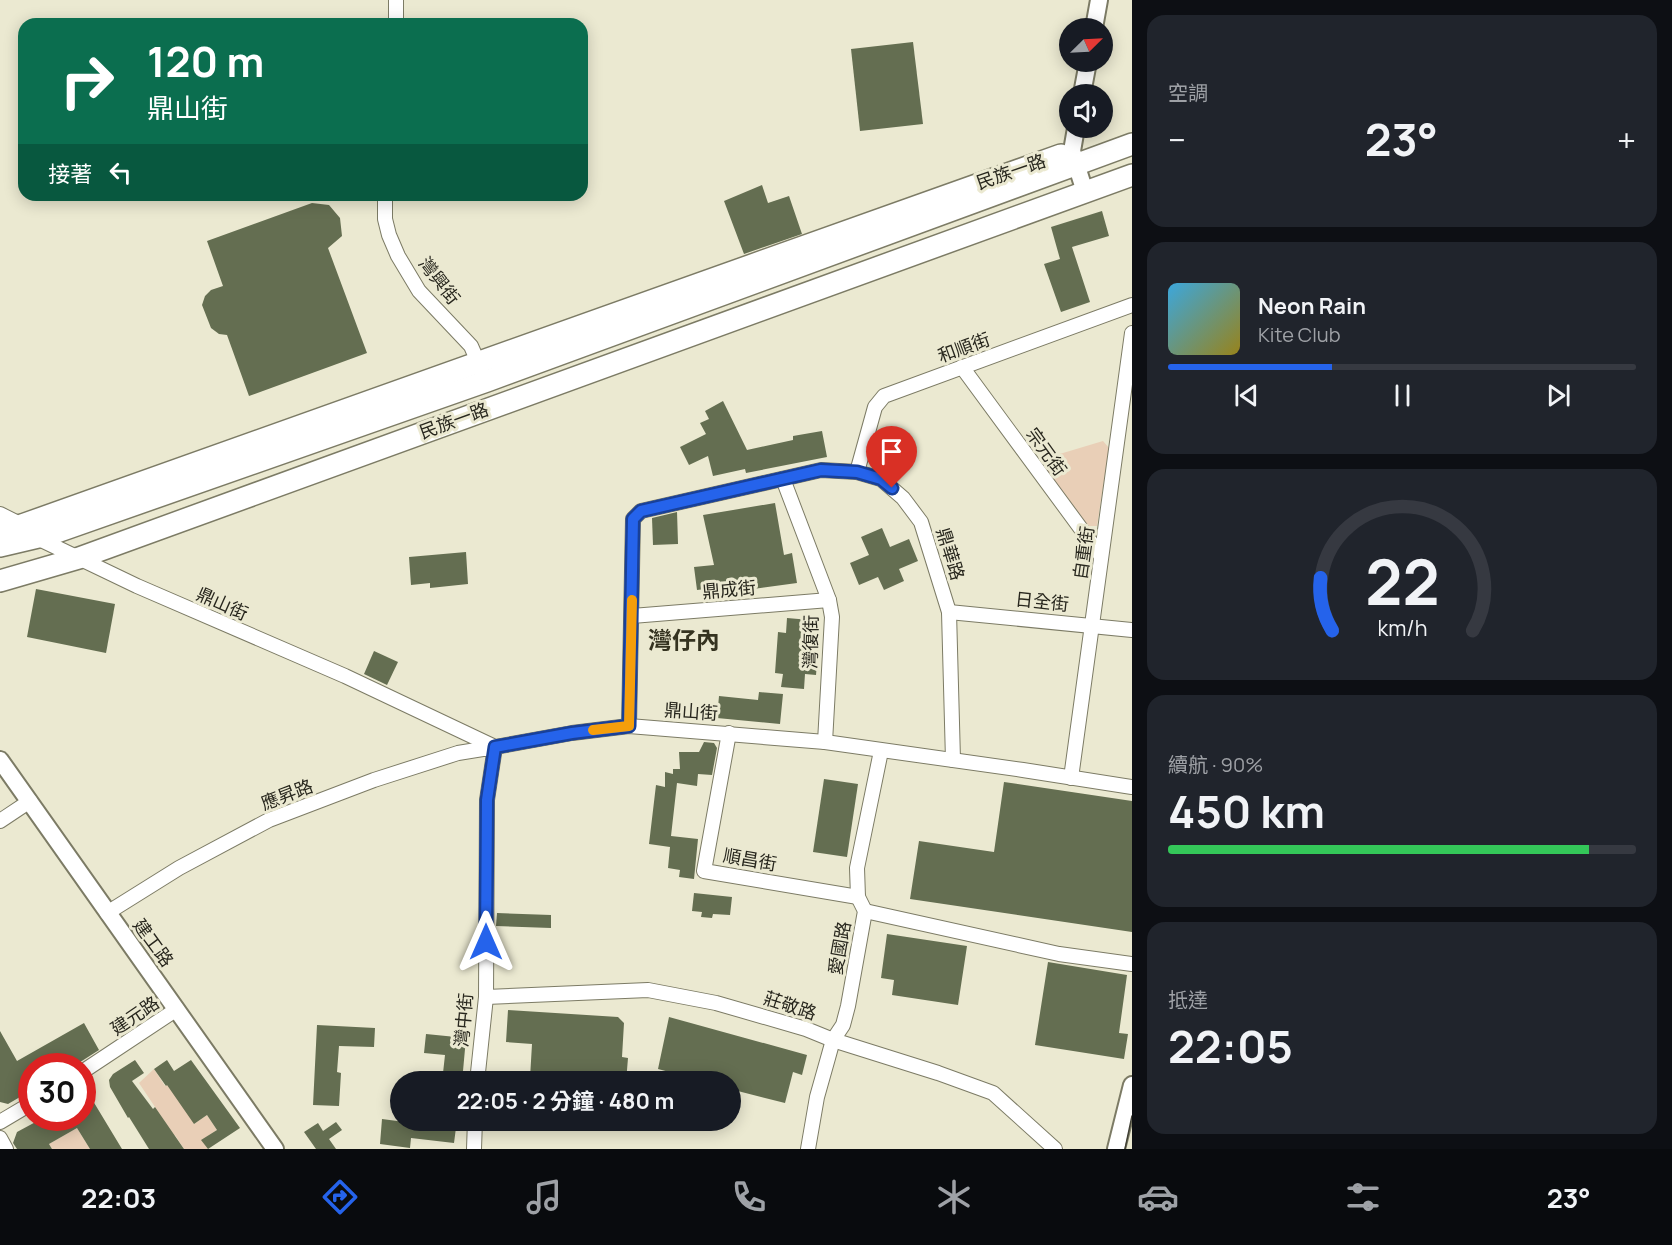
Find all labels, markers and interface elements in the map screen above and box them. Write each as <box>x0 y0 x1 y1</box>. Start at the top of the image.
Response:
north arrow <box>1059 18 1113 72</box>
map controls <box>1059 18 1113 138</box>
text: 120 m <box>147 32 264 90</box>
icon: right <box>48 42 126 120</box>
text: 空調 <box>1168 79 1208 106</box>
button: sound <box>1059 84 1113 138</box>
text: 鼎山街 <box>147 89 228 126</box>
text: 23° <box>1365 108 1438 170</box>
text: − <box>1168 117 1186 162</box>
text: + <box>1617 117 1636 162</box>
street label: 民族一路 <box>973 148 1049 194</box>
icon: left <box>104 156 137 189</box>
text: 接著 <box>48 159 92 189</box>
street label: 灣興街 <box>414 252 466 309</box>
text: Neon Rain <box>1258 291 1366 321</box>
text: Kite Club <box>1258 321 1341 348</box>
street label: 和順街 <box>934 327 993 368</box>
icon: previous <box>1230 379 1263 412</box>
icon: pause <box>1386 379 1419 412</box>
icon: next <box>1542 379 1575 412</box>
street label: 民族一路 <box>416 396 492 444</box>
street label: 宗元街 <box>1021 423 1072 480</box>
pin <box>866 426 917 488</box>
icon: arrive <box>875 435 908 468</box>
street label: 鼎華路 <box>932 524 970 583</box>
street label: 自重街 <box>1067 524 1099 581</box>
text: 22 <box>1365 539 1439 625</box>
street label: 鼎成街 <box>701 575 757 603</box>
street label: 鼎山街 <box>193 581 252 625</box>
street label: 日全街 <box>1014 586 1070 616</box>
text: km/h <box>1377 614 1427 643</box>
street label: 灣復街 <box>798 615 822 669</box>
district label: 灣仔內 <box>648 623 720 656</box>
street label: 鼎山街 <box>663 697 719 725</box>
text: 續航 · 90% <box>1168 751 1263 778</box>
street label: 應昇路 <box>257 773 316 815</box>
text: 450 km <box>1168 780 1325 842</box>
street label: 順昌街 <box>722 843 779 876</box>
position arrow <box>454 910 518 974</box>
street label: 建工路 <box>128 914 179 971</box>
street label: 愛國路 <box>823 919 856 976</box>
street label: 莊敬路 <box>761 985 820 1025</box>
text: 抵達 <box>1168 986 1208 1013</box>
street label: 建元路 <box>105 990 164 1040</box>
street label: 灣中街 <box>449 992 477 1048</box>
text: 22:05 <box>1168 1015 1293 1077</box>
speed limit sign: 30 <box>18 1053 96 1131</box>
text: 22:05 · 2 分鐘 · 480 m <box>457 1086 674 1116</box>
icon: directions <box>319 1176 361 1218</box>
icon: music <box>523 1176 565 1218</box>
icon: phone <box>728 1176 770 1218</box>
icon: climate <box>933 1176 975 1218</box>
icon: car <box>1137 1176 1179 1218</box>
icon: filters <box>1342 1176 1384 1218</box>
text: 22:03 <box>81 1179 156 1216</box>
text: 23° <box>1547 1179 1591 1216</box>

